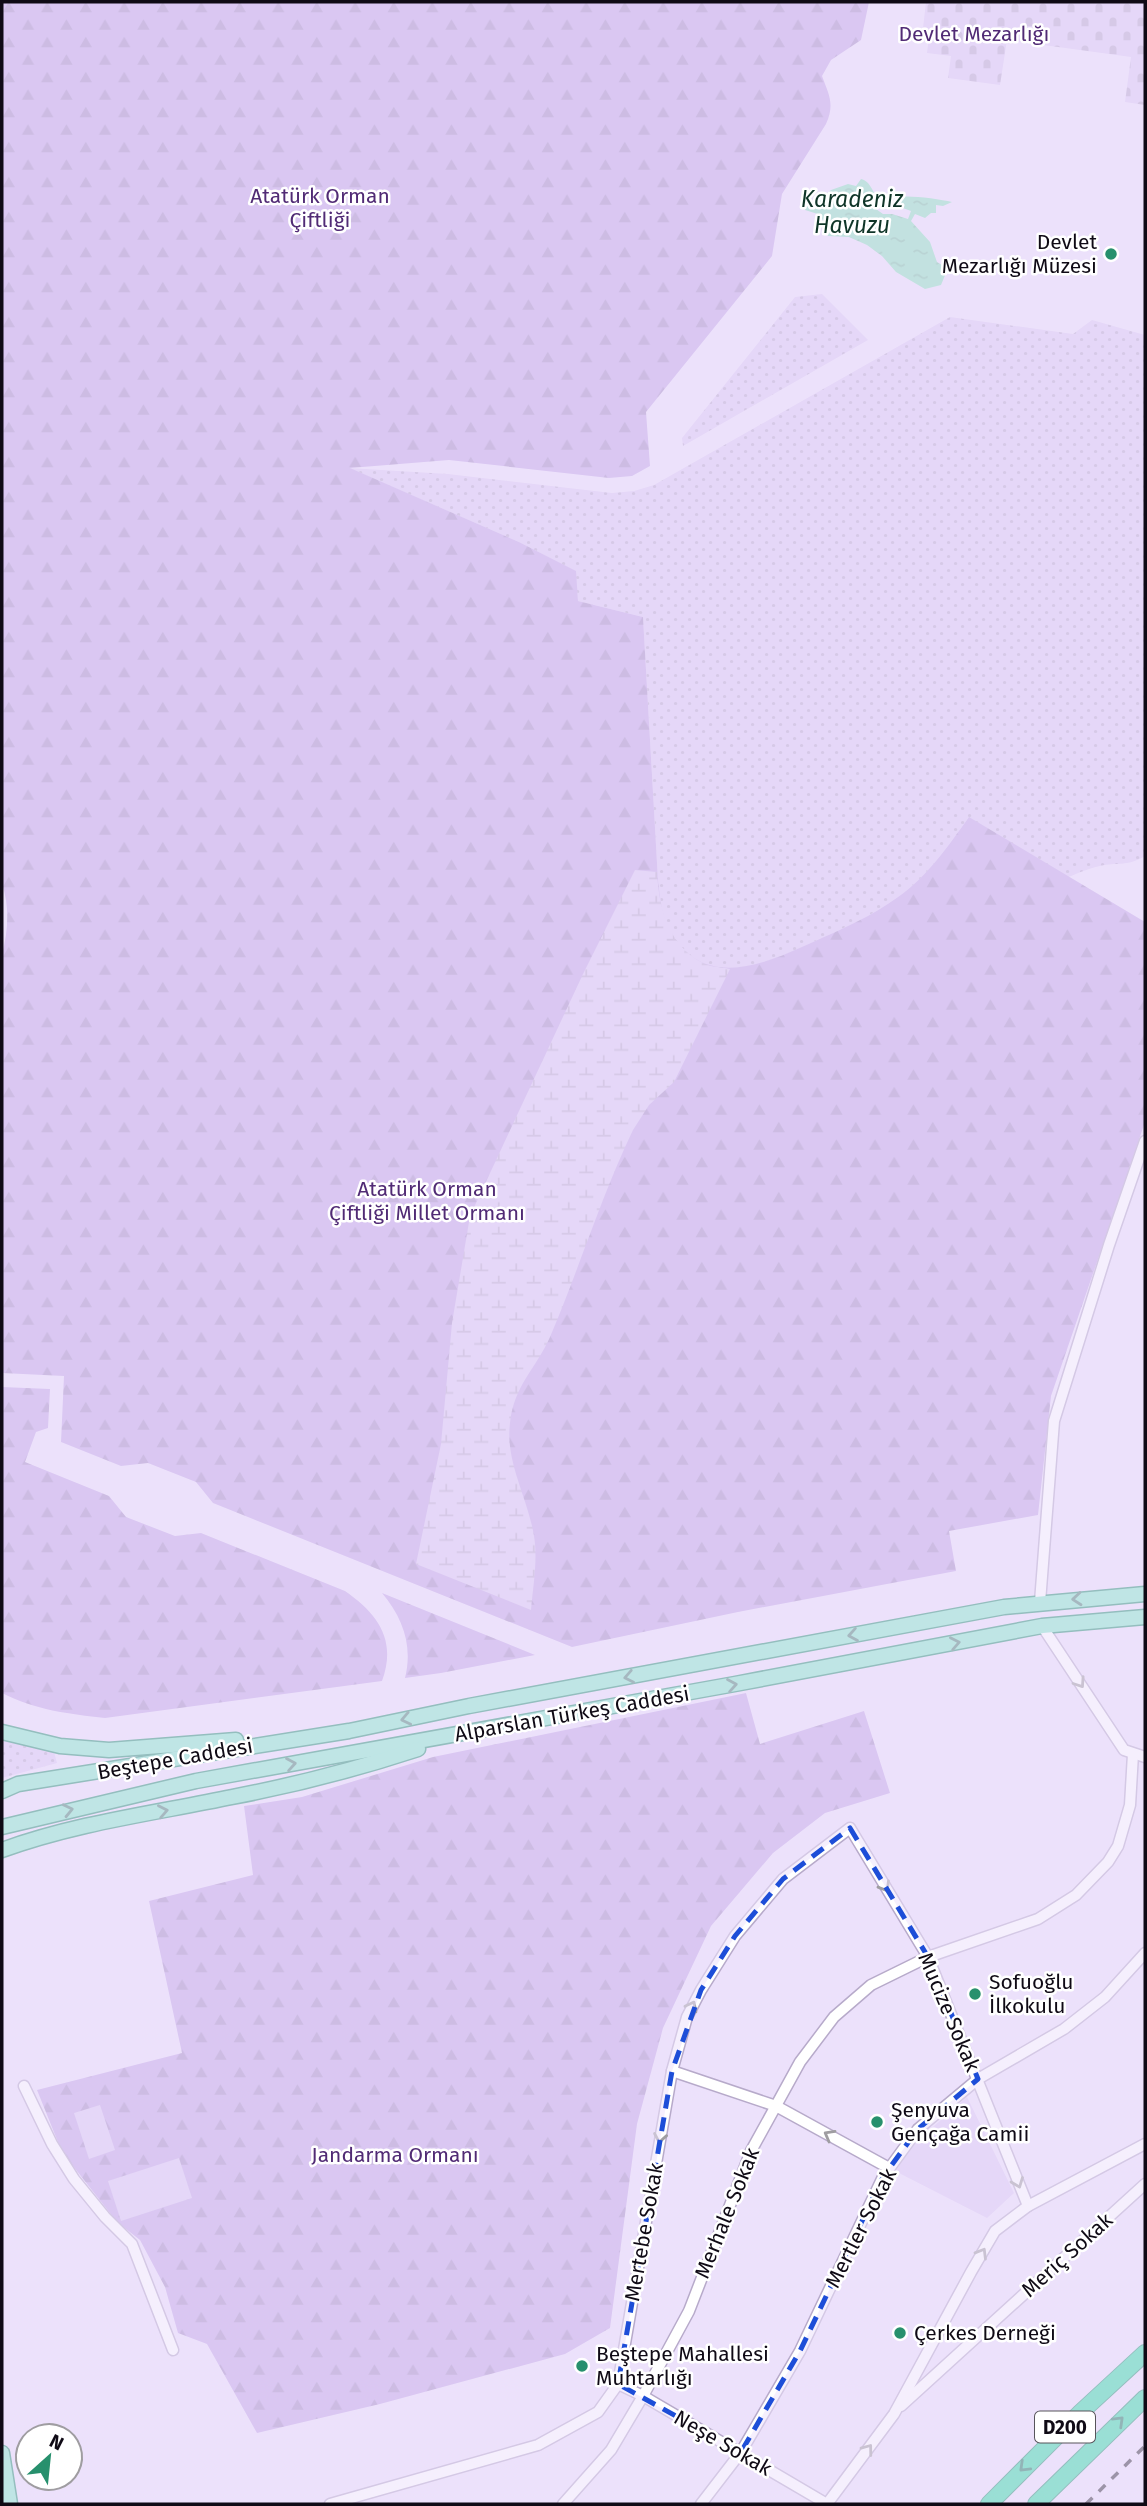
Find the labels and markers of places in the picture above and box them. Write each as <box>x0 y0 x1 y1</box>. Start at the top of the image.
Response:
place label: Devlet Mezarlığı Müzesi <box>942 229 1097 279</box>
marker: Devlet Mezarlığı Müzesi <box>1103 246 1119 262</box>
place label: Sofuoğlu İlkokulu <box>989 1969 1074 2019</box>
marker: Sofuoğlu İlkokulu <box>967 1986 983 2002</box>
place label: Şenyuva Gençağa Camii <box>891 2097 1029 2147</box>
marker: Şenyuva Gençağa Camii <box>869 2114 885 2130</box>
place label: Çerkes Derneği <box>914 2320 1056 2346</box>
marker: Çerkes Derneği <box>892 2325 908 2341</box>
place label: Beştepe Mahallesi Muhtarlığı <box>596 2341 769 2391</box>
marker: Beştepe Mahallesi Muhtarlığı <box>574 2358 590 2374</box>

